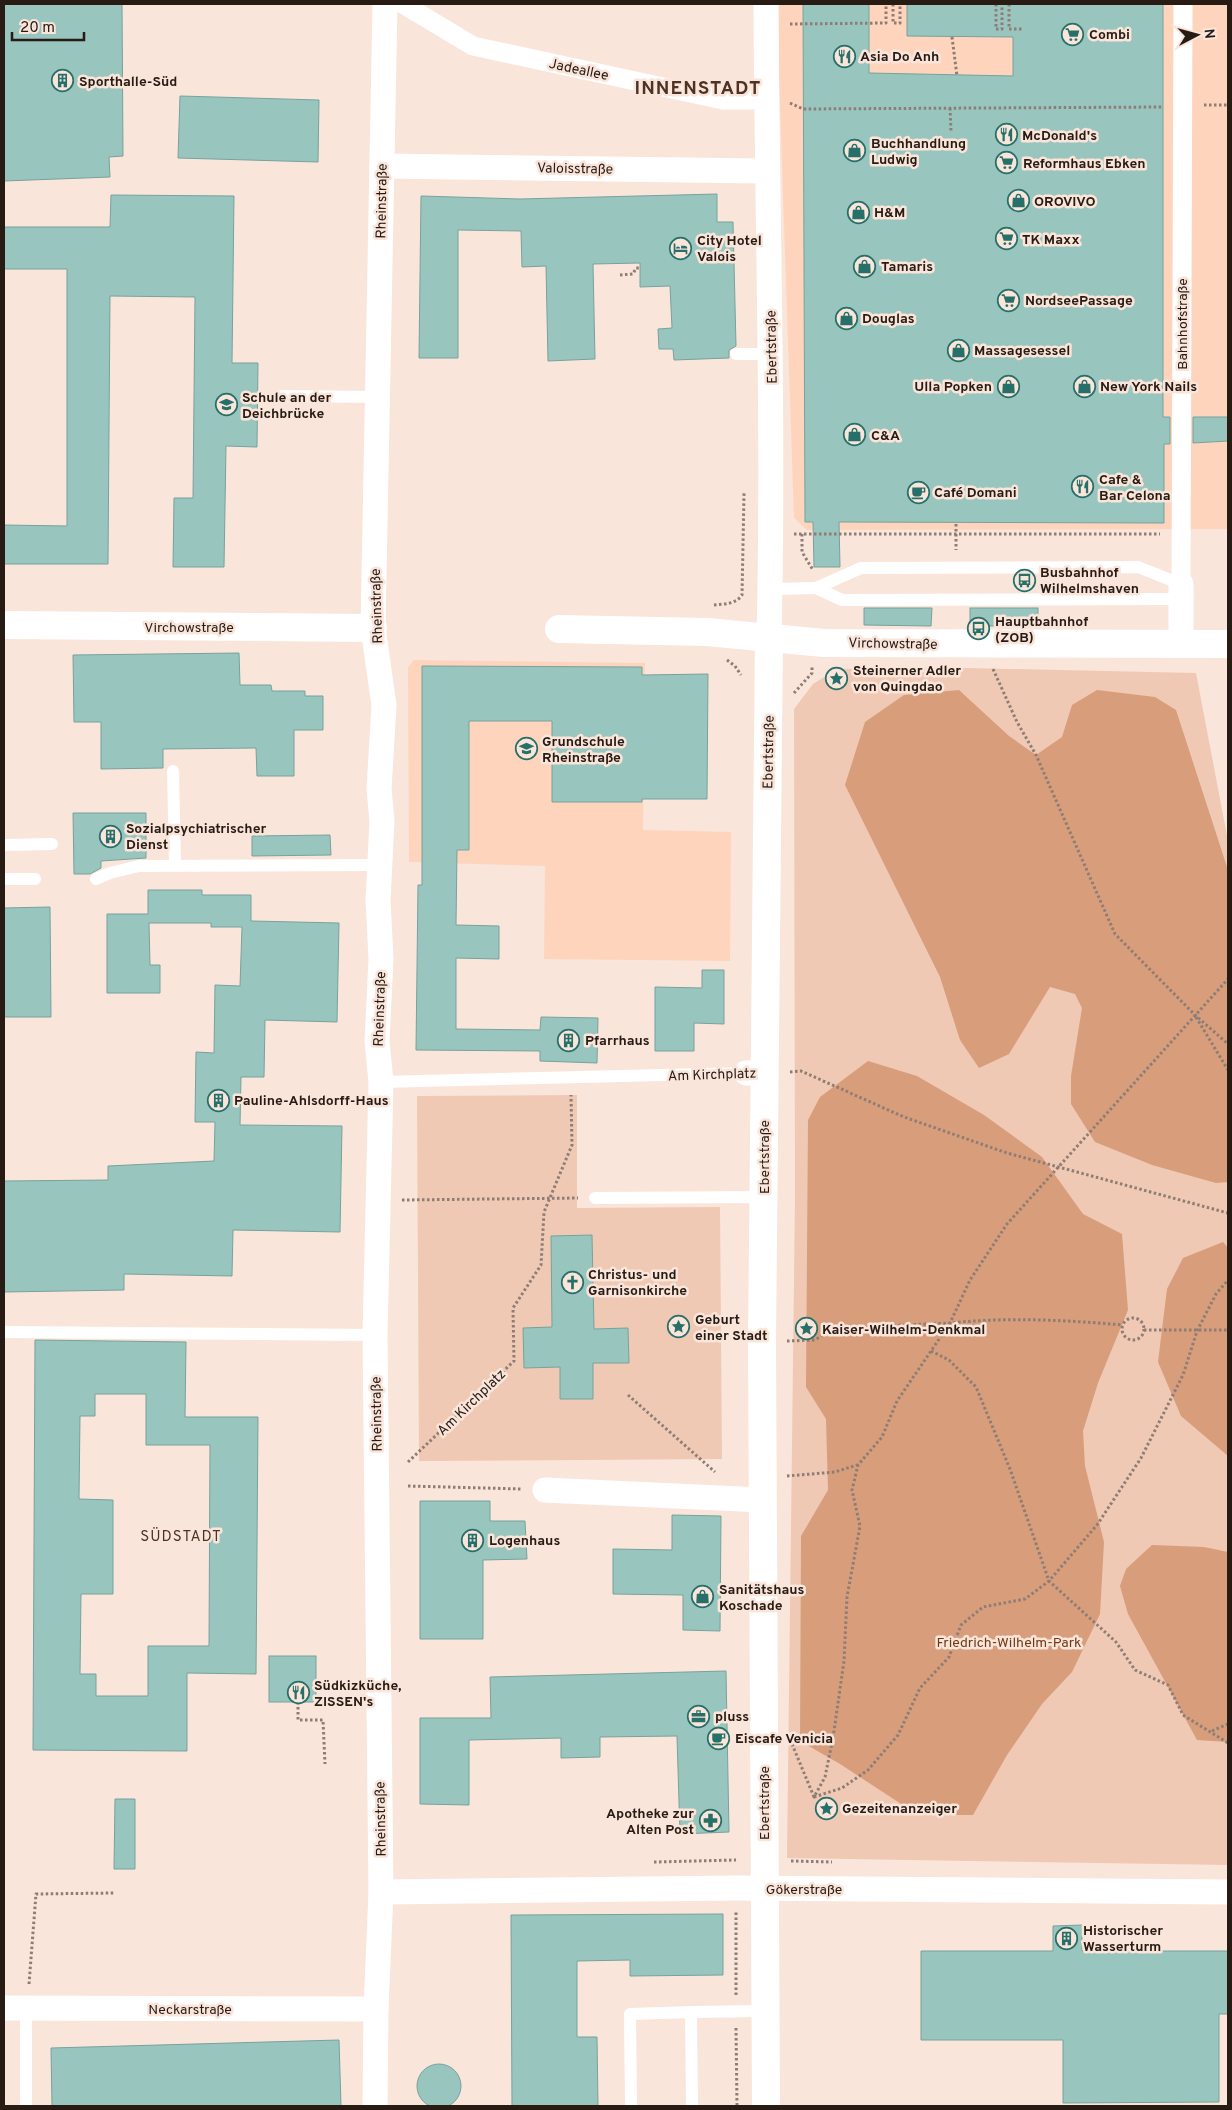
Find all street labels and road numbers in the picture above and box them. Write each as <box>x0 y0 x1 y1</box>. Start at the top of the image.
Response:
street label: Jadeallee <box>547 56 610 85</box>
street label: Valoisstraße <box>537 160 613 179</box>
street label: Rheinstraße <box>373 163 392 239</box>
street label: Bahnhofstraße <box>1175 278 1192 370</box>
street label: Ebertstraße <box>763 310 782 384</box>
street label: Rheinstraße <box>368 568 387 644</box>
street label: Virchowstraße <box>144 620 234 637</box>
street label: Virchowstraße <box>848 635 938 654</box>
street label: Ebertstraße <box>760 715 779 789</box>
street label: Rheinstraße <box>371 971 390 1047</box>
street label: Am Kirchplatz <box>667 1065 757 1086</box>
street label: Ebertstraße <box>757 1120 774 1194</box>
street label: Am Kirchplatz <box>434 1366 510 1440</box>
street label: Rheinstraße <box>368 1376 387 1452</box>
street label: Ebertstraße <box>757 1766 774 1840</box>
street label: Rheinstraße <box>372 1781 391 1857</box>
street label: Gökerstraße <box>766 1882 842 1899</box>
street label: Neckarstraße <box>148 2002 232 2019</box>

